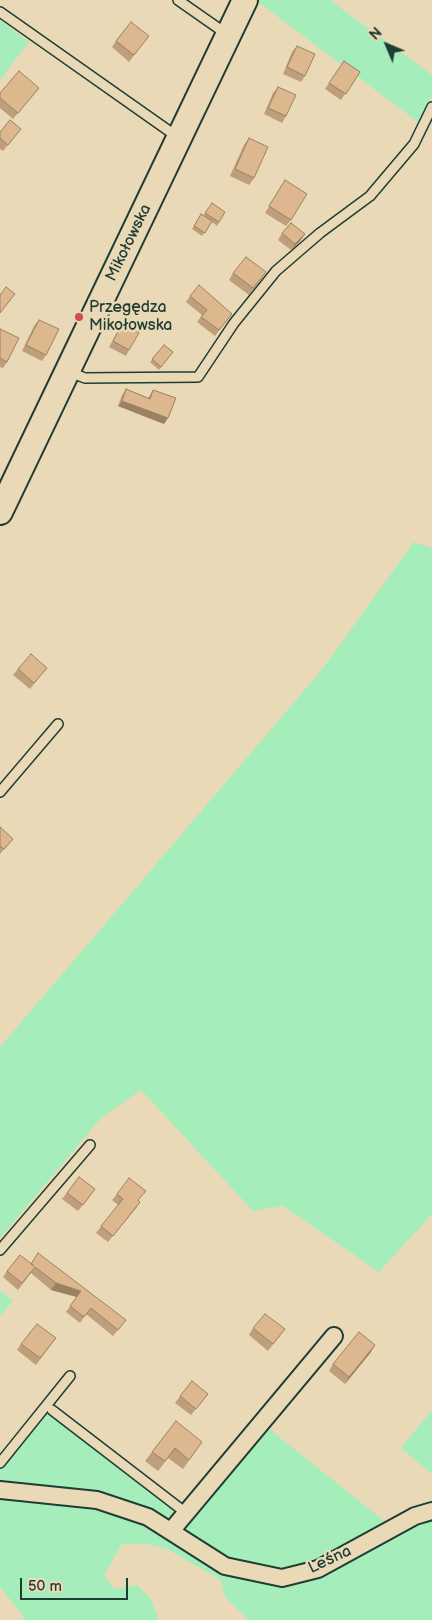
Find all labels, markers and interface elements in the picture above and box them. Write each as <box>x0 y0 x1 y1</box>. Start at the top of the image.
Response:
north arrow <box>362 20 412 70</box>
text: N <box>366 24 386 44</box>
street label: Mikołowska <box>102 201 156 285</box>
place label: Przegędza Mikołowska <box>89 298 172 336</box>
marker: Przegędza Mikołowska <box>73 311 85 323</box>
street label: Leśna <box>305 1542 355 1578</box>
scale bar <box>22 1568 130 1600</box>
text: 50 m <box>28 1577 62 1596</box>

